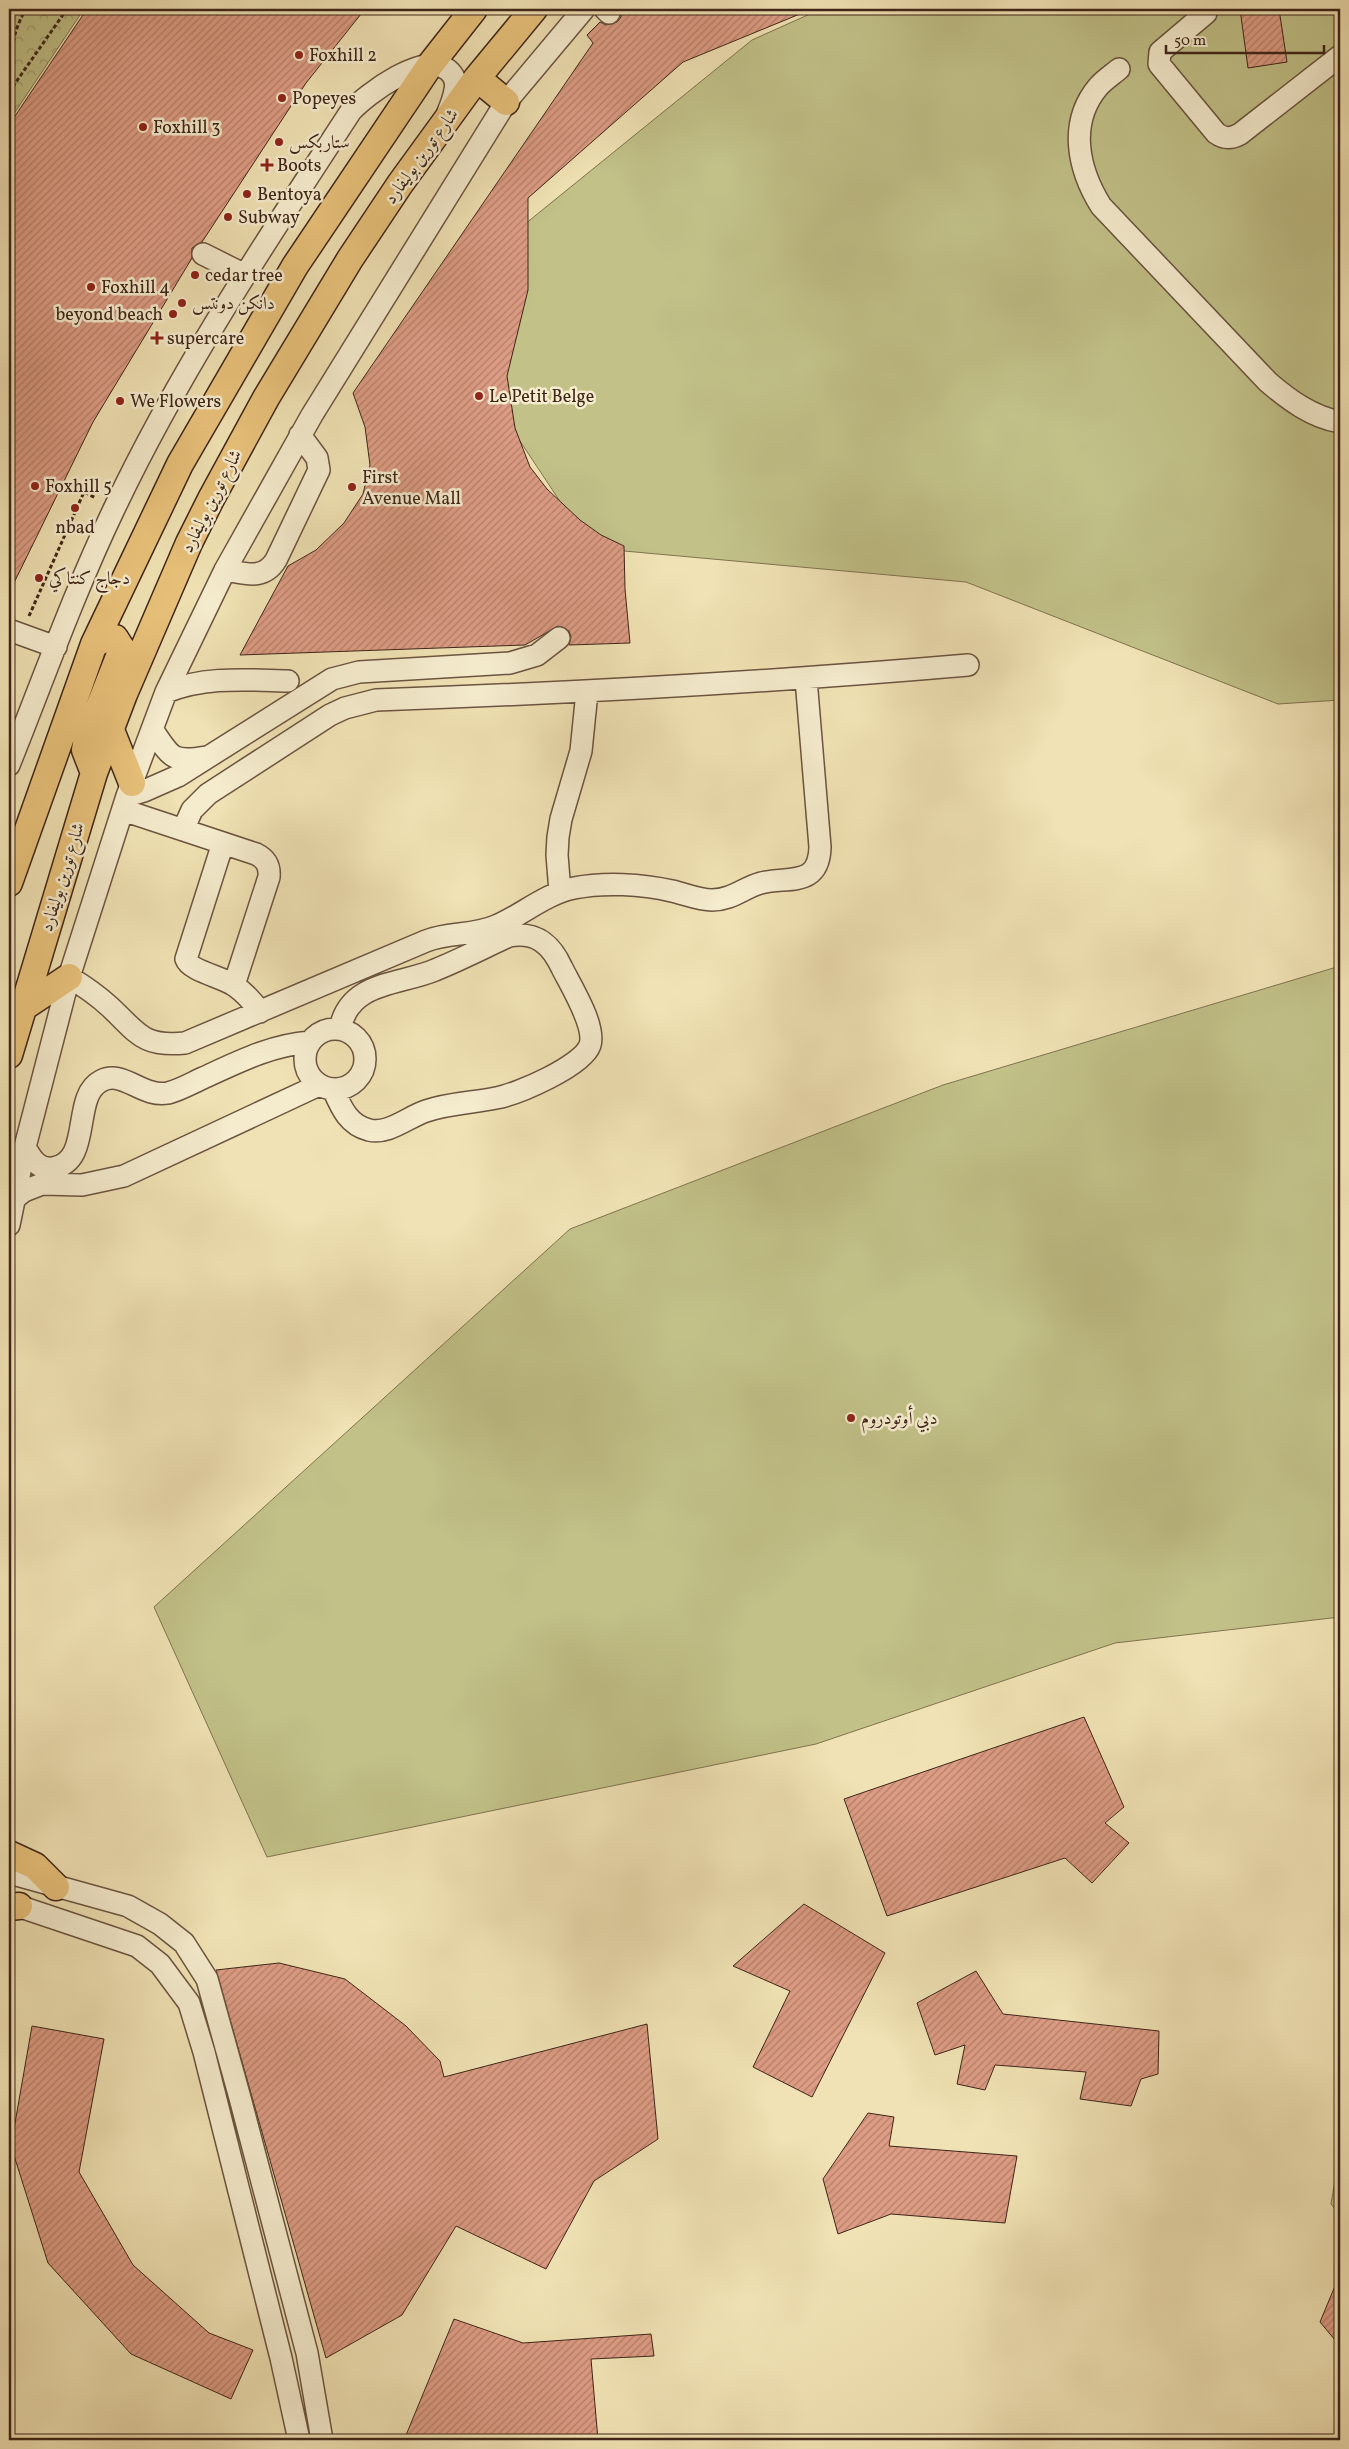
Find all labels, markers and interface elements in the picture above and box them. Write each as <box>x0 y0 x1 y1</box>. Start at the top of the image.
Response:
scale bar <box>1166 22 1324 54</box>
text: 50 m <box>1174 31 1206 52</box>
place label: Foxhill 2 <box>309 44 377 69</box>
marker: Foxhill 2 <box>293 49 305 61</box>
place label: Popeyes <box>292 87 356 112</box>
marker: Popeyes <box>276 92 288 104</box>
street label: شارع تورين بوليفارد <box>379 104 466 210</box>
place label: Foxhill 3 <box>153 116 221 141</box>
marker: Foxhill 3 <box>137 121 149 133</box>
place label: ستاربكس <box>289 131 350 156</box>
marker: ستاربكس <box>273 136 285 148</box>
place label: Boots <box>277 154 321 179</box>
marker: Boots <box>261 159 273 171</box>
place label: Bentoya <box>257 183 322 208</box>
marker: Bentoya <box>241 188 253 200</box>
place label: Subway <box>238 206 300 231</box>
marker: Subway <box>222 211 234 223</box>
place label: cedar tree <box>205 264 283 289</box>
marker: cedar tree <box>189 269 201 281</box>
place label: Foxhill 4 <box>101 276 170 301</box>
marker: Foxhill 4 <box>85 281 97 293</box>
place label: دانكن دونتس <box>192 292 275 317</box>
marker: دانكن دونتس <box>176 297 188 309</box>
place label: beyond beach <box>56 303 163 328</box>
marker: beyond beach <box>167 308 179 320</box>
place label: supercare <box>167 327 244 352</box>
marker: supercare <box>151 332 163 344</box>
place label: Le Petit Belge <box>489 385 594 410</box>
place label: We Flowers <box>130 390 221 415</box>
marker: Le Petit Belge <box>473 390 485 402</box>
marker: We Flowers <box>114 395 126 407</box>
street label: شارع تورين بوليفارد <box>176 446 250 558</box>
place label: First Avenue Mall <box>362 466 461 512</box>
place label: Foxhill 5 <box>45 475 112 500</box>
marker: Foxhill 5 <box>29 480 41 492</box>
marker: First Avenue Mall <box>346 481 358 493</box>
marker: nbad <box>69 502 81 514</box>
place label: nbad <box>55 516 95 541</box>
place label: دجاج كنتاكي <box>49 566 130 594</box>
marker: دجاج كنتاكي <box>33 572 45 584</box>
street label: شارع تورين بوليفارد <box>35 820 93 935</box>
place label: دبي أوتودروم <box>861 1405 938 1434</box>
marker: دبي أوتودروم <box>845 1412 857 1424</box>

